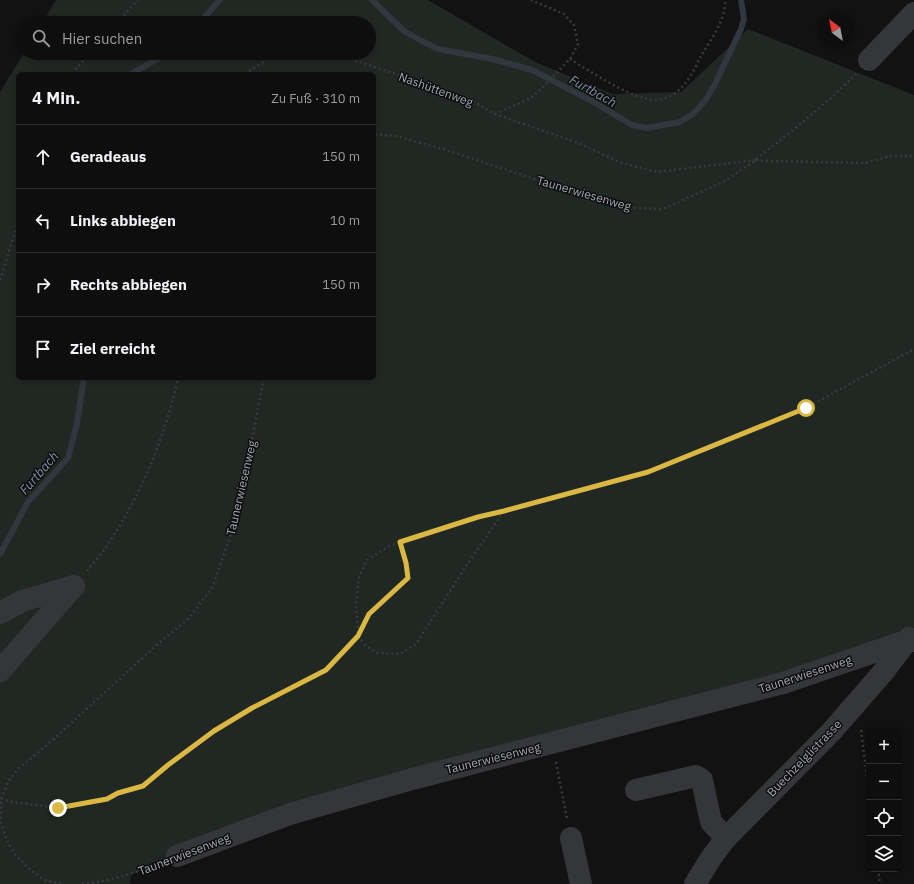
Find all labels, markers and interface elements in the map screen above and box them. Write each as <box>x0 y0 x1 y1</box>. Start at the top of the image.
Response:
north arrow <box>818 12 854 48</box>
search box <box>16 16 376 60</box>
icon: search <box>30 27 52 49</box>
text: Hier suchen <box>62 29 142 48</box>
street label: Nashüttenweg <box>397 69 476 110</box>
water label: Furtbach <box>566 71 620 111</box>
text: 4 Min. <box>32 87 80 109</box>
text: Zu Fuß · 310 m <box>271 90 360 107</box>
icon: ahead <box>32 146 54 168</box>
text: Geradeaus <box>70 147 146 166</box>
text: 150 m <box>322 148 360 165</box>
street label: Taunerwiesenweg <box>535 172 633 214</box>
icon: left <box>32 210 54 232</box>
text: Links abbiegen <box>70 211 176 230</box>
text: 10 m <box>330 212 360 229</box>
icon: right <box>32 274 54 296</box>
text: Rechts abbiegen <box>70 275 187 294</box>
text: 150 m <box>322 276 360 293</box>
icon: arrive <box>32 338 54 360</box>
text: Ziel erreicht <box>70 339 156 358</box>
route start <box>797 399 815 417</box>
street label: Taunerwiesenweg <box>223 438 259 537</box>
water label: Furtbach <box>16 448 62 498</box>
street label: Taunerwiesenweg <box>756 652 854 696</box>
street label: Buechzelglistrasse <box>764 716 845 800</box>
map controls <box>866 728 902 872</box>
button: + <box>866 728 902 764</box>
street label: Taunerwiesenweg <box>444 739 543 777</box>
button: − <box>866 764 902 800</box>
route end <box>49 799 67 817</box>
button: locate <box>866 800 902 836</box>
street label: Taunerwiesenweg <box>136 829 233 878</box>
button: layers <box>866 836 902 872</box>

